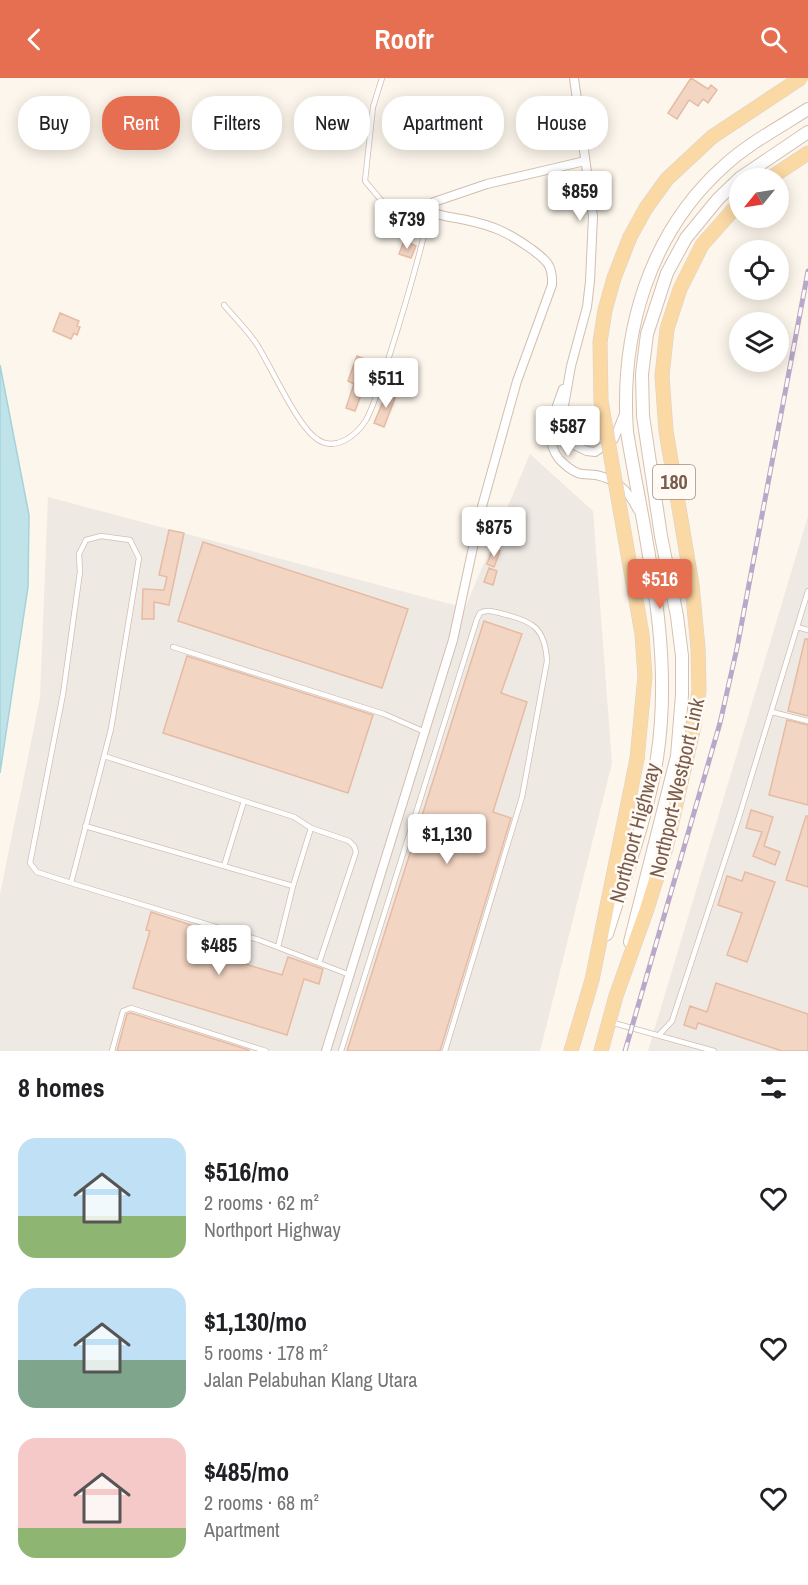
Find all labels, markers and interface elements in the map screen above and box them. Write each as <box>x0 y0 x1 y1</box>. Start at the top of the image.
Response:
text: Roofr <box>374 21 434 57</box>
icon: back <box>18 23 51 56</box>
icon: search <box>757 23 790 56</box>
chip: Buy <box>18 96 90 150</box>
chip: Rent <box>102 96 180 150</box>
chip: Filters <box>192 96 282 150</box>
chip: New <box>294 96 370 150</box>
chip: Apartment <box>382 96 504 150</box>
chip: House <box>516 96 608 150</box>
north arrow <box>729 168 789 228</box>
map controls <box>729 168 789 372</box>
pin: $859 <box>544 171 616 222</box>
text: $859 <box>562 177 598 204</box>
pin: $739 <box>371 199 443 250</box>
text: $739 <box>389 205 425 232</box>
button: locate <box>729 240 789 300</box>
button: layers <box>729 312 789 372</box>
pin: $511 <box>350 358 422 409</box>
text: $511 <box>368 364 404 391</box>
pin: $587 <box>532 406 604 457</box>
text: $587 <box>550 412 586 439</box>
road number: 180 <box>653 465 695 499</box>
pin: $875 <box>458 507 530 558</box>
text: $875 <box>476 513 512 540</box>
pin: $516 <box>624 559 696 610</box>
text: $516 <box>642 565 678 592</box>
street label: Northport-Westport Link <box>642 695 711 881</box>
street label: Northport Highway <box>602 759 667 906</box>
pin: $1,130 <box>398 814 496 865</box>
text: $1,130 <box>422 820 472 847</box>
pin: $485 <box>183 925 255 976</box>
text: $485 <box>201 931 237 958</box>
text: 8 homes <box>18 1070 105 1105</box>
icon: filters <box>757 1071 790 1104</box>
text: $516/mo <box>204 1154 289 1189</box>
icon: home <box>66 1162 138 1234</box>
icon: heart <box>757 1182 790 1215</box>
text: 2 rooms · 62 m² <box>204 1189 319 1216</box>
text: Northport Highway <box>204 1216 341 1243</box>
text: $1,130/mo <box>204 1304 307 1339</box>
icon: home <box>66 1312 138 1384</box>
icon: heart <box>757 1332 790 1365</box>
text: 5 rooms · 178 m² <box>204 1339 328 1366</box>
text: Jalan Pelabuhan Klang Utara <box>204 1366 417 1393</box>
text: $485/mo <box>204 1454 289 1489</box>
icon: home <box>66 1462 138 1534</box>
icon: heart <box>757 1482 790 1515</box>
text: 2 rooms · 68 m² <box>204 1489 319 1516</box>
text: Apartment <box>204 1516 280 1543</box>

